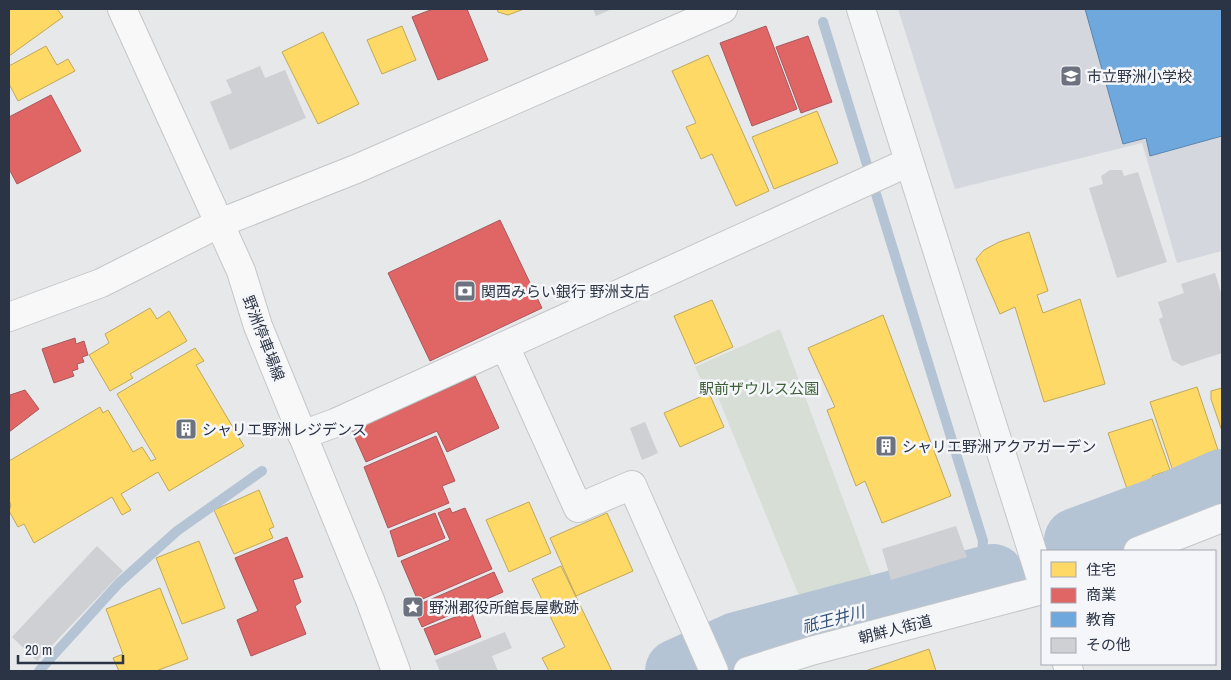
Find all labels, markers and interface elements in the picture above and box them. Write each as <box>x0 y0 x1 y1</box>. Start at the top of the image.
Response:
school or university icon: 市立野洲小学校 <box>1059 64 1083 88</box>
place label: 市立野洲小学校 <box>1087 66 1192 87</box>
bank icon: 関西みらい銀行 野洲支店 <box>453 279 477 303</box>
place label: 関西みらい銀行 野洲支店 <box>481 281 649 302</box>
street label: 野洲停車場線 <box>238 292 290 384</box>
park label: 駅前ザウルス公園 <box>699 378 819 399</box>
building icon: シャリエ野洲レジデンス <box>174 417 198 441</box>
place label: シャリエ野洲レジデンス <box>202 419 367 440</box>
building icon: シャリエ野洲アクアガーデン <box>874 434 898 458</box>
place label: シャリエ野洲アクアガーデン <box>902 436 1096 457</box>
legend <box>1041 550 1216 665</box>
text: 住宅 <box>1086 559 1116 580</box>
text: 商業 <box>1086 584 1116 605</box>
place icon: 野洲郡役所館長屋敷跡 <box>401 595 425 619</box>
place label: 野洲郡役所館長屋敷跡 <box>429 597 579 618</box>
water label: 祇王井川 <box>799 600 869 638</box>
text: 教育 <box>1086 609 1116 630</box>
street label: 朝鮮人街道 <box>856 610 934 648</box>
scale bar <box>18 632 122 664</box>
text: その他 <box>1086 634 1131 655</box>
text: 20 m <box>25 639 52 660</box>

